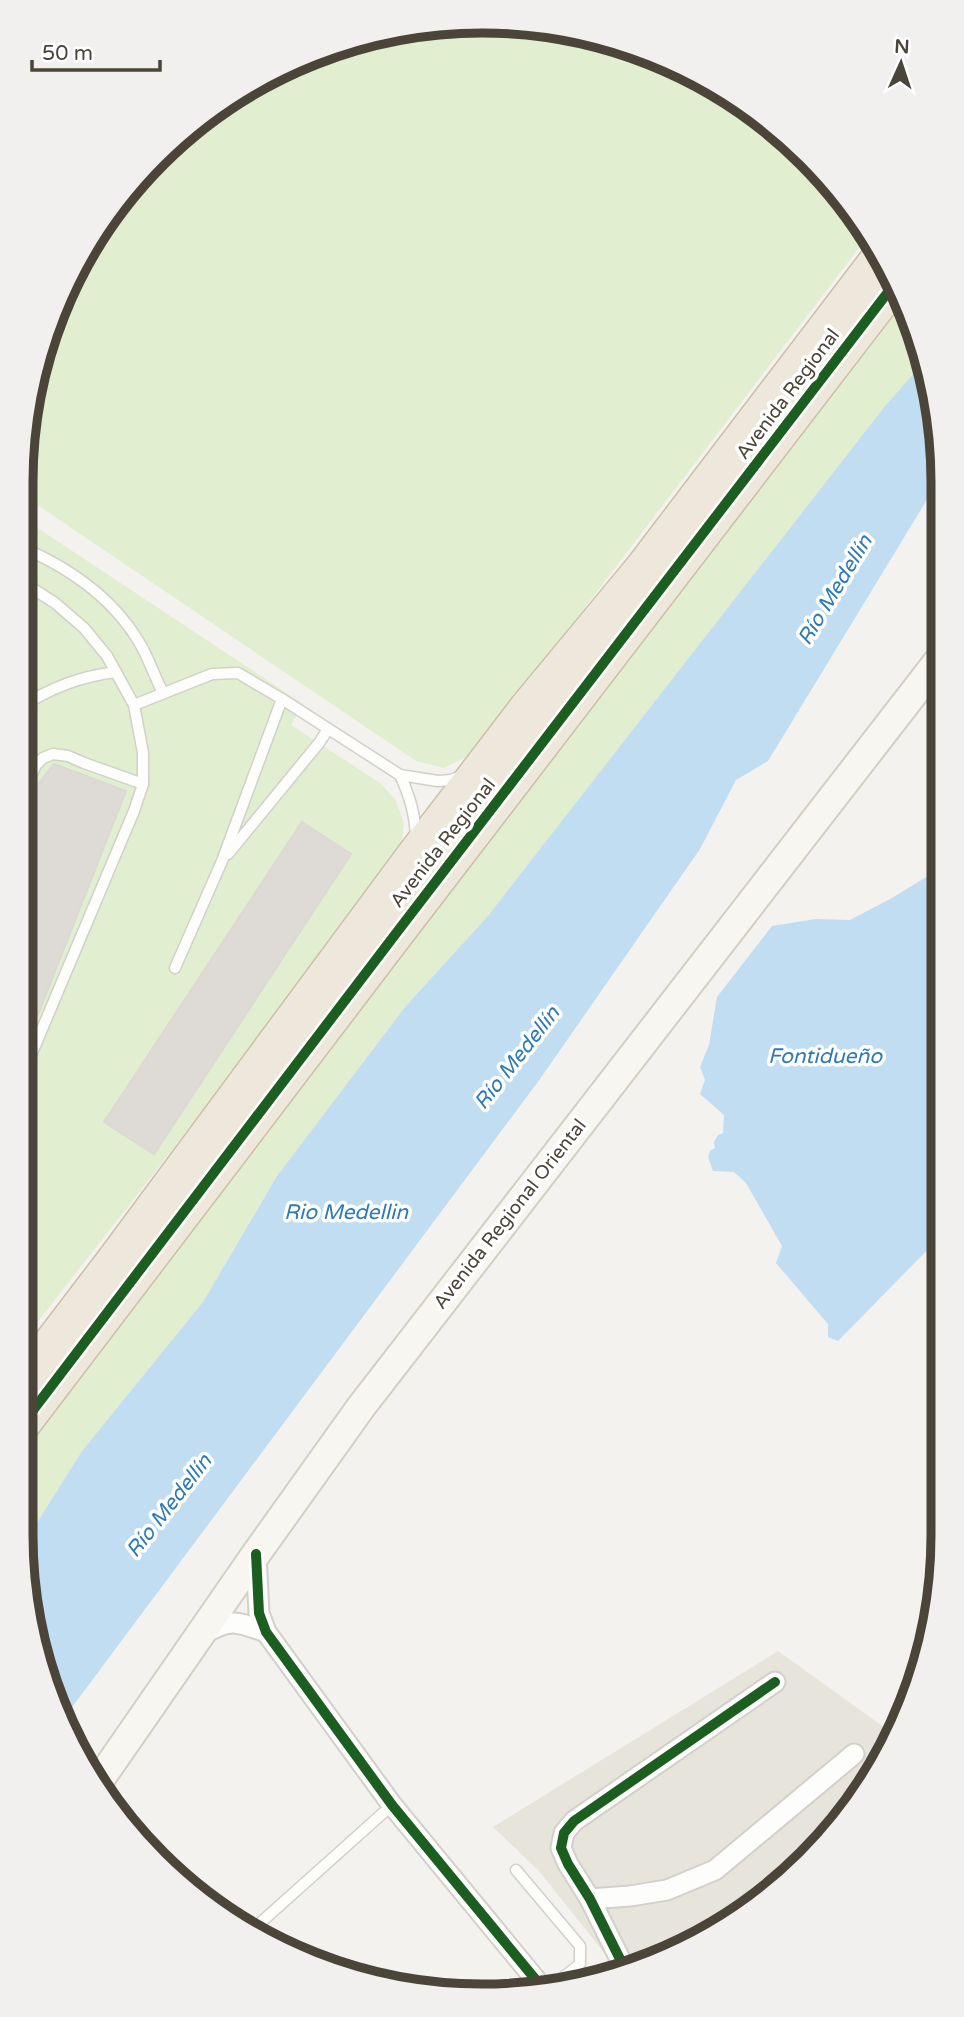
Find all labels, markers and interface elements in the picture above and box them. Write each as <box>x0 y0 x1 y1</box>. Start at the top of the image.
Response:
scale bar <box>32 28 159 72</box>
north arrow <box>866 28 936 98</box>
text: N <box>894 36 910 58</box>
text: 50 m <box>42 41 93 66</box>
street label: Avenida Regional <box>732 324 844 464</box>
water label: Río Medellín <box>792 529 878 650</box>
street label: Avenida Regional <box>386 774 500 912</box>
water label: Río Medellín <box>469 1001 566 1115</box>
water label: Fontidueño <box>768 1044 883 1069</box>
street label: Avenida Regional Oriental <box>429 1115 591 1313</box>
water label: Rio Medellin <box>284 1200 409 1225</box>
water label: Río Medellín <box>121 1449 218 1563</box>

